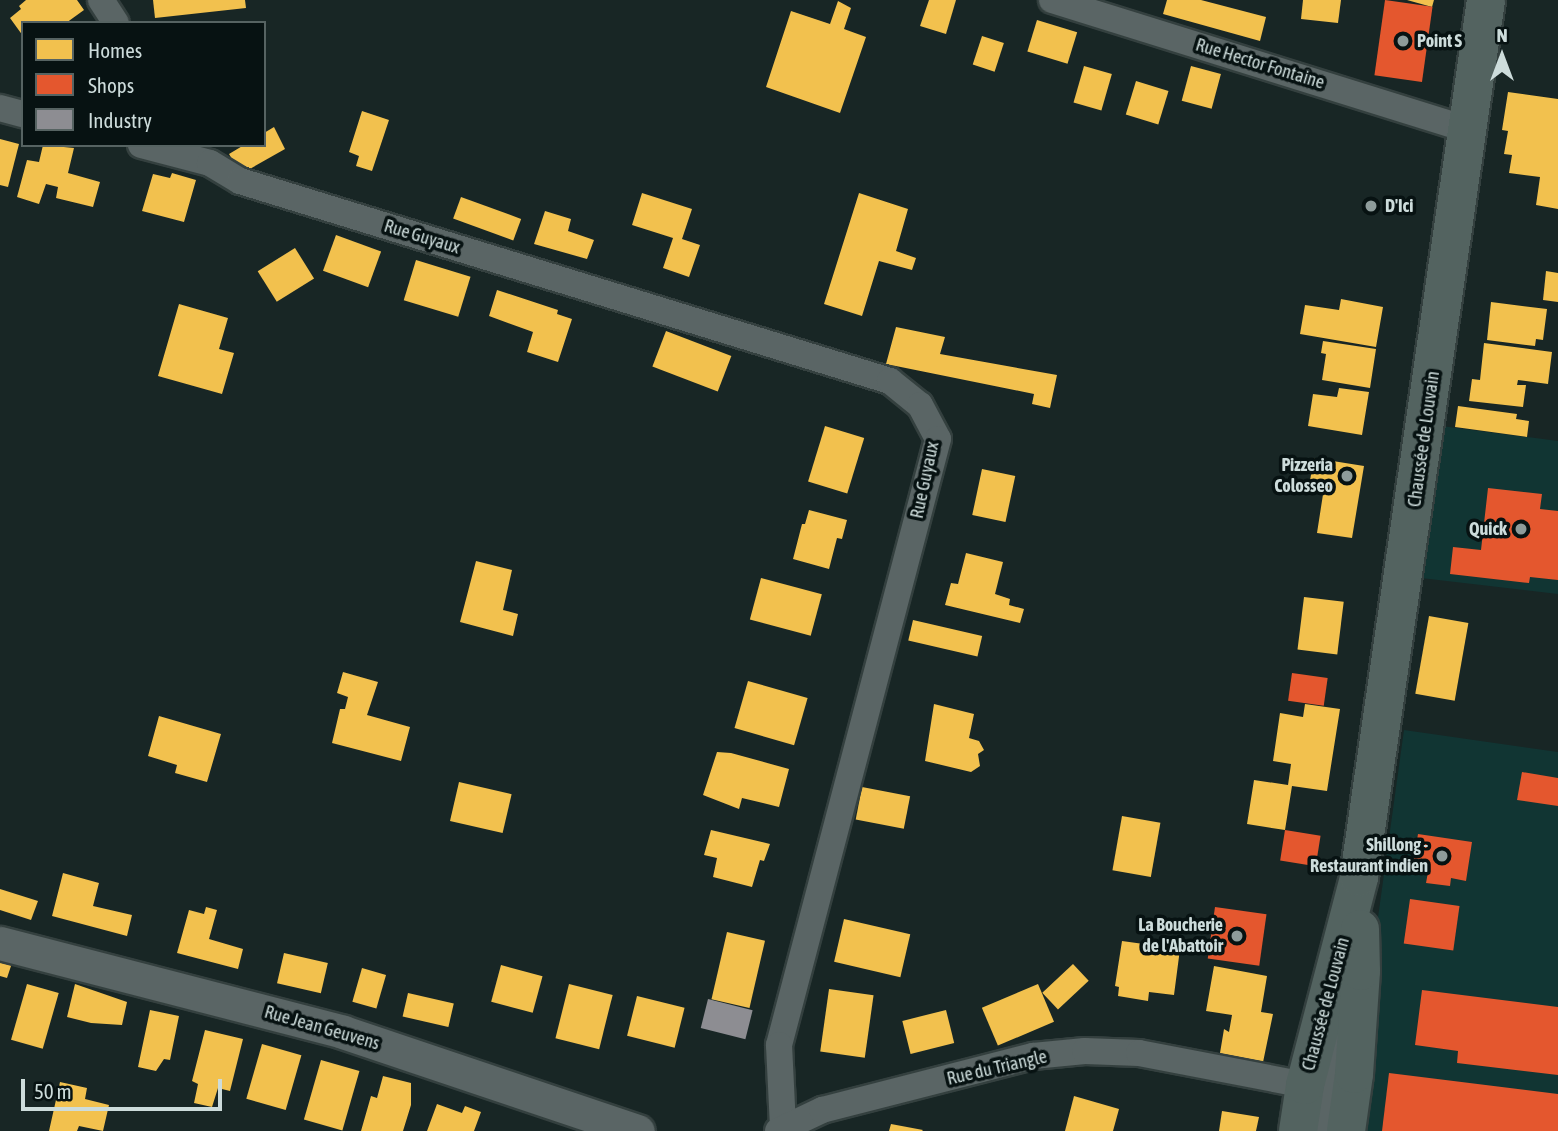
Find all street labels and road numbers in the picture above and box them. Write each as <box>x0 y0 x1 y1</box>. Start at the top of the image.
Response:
street label: Rue Hector Fontaine <box>1193 34 1327 94</box>
street label: Rue Guyaux <box>381 215 463 259</box>
street label: Chaussée de Louvain <box>1404 370 1444 508</box>
street label: Rue Guyaux <box>906 440 944 520</box>
street label: Chaussée de Louvain <box>1298 935 1354 1073</box>
street label: Rue Jean Geuvens <box>262 1001 382 1055</box>
street label: Rue du Triangle <box>945 1046 1049 1090</box>

